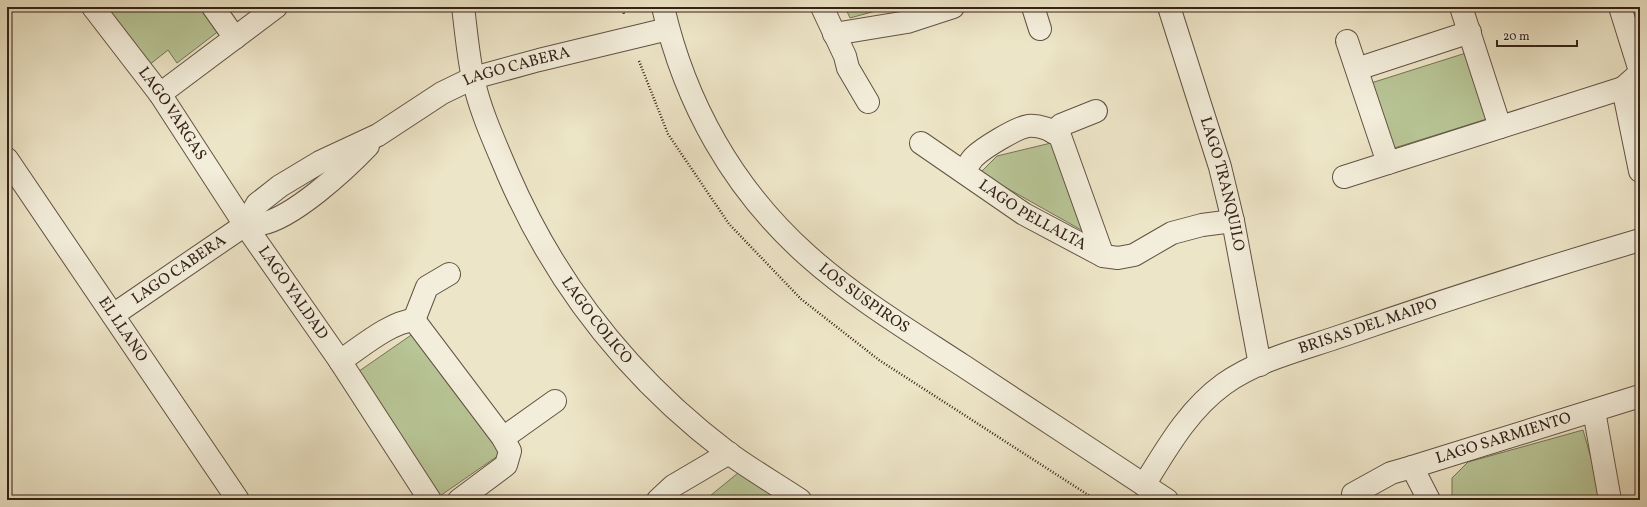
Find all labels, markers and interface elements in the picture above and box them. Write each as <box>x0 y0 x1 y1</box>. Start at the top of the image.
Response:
scale bar <box>1497 22 1577 48</box>
text: 20 m <box>1503 29 1530 45</box>
street label: LAGO CABERA <box>460 42 572 92</box>
street label: LAGO VARGAS <box>132 63 211 165</box>
street label: LAGO TRANQUILO <box>1194 114 1249 253</box>
street label: LAGO PELLALTA <box>974 175 1090 256</box>
street label: LAGO CABERA <box>128 230 231 310</box>
street label: LAGO YALDAD <box>252 242 333 345</box>
street label: LOS SUSPIROS <box>813 258 914 339</box>
street label: LAGO COLICO <box>556 273 637 369</box>
street label: EL LLANO <box>93 293 153 367</box>
street label: BRISAS DEL MAIPO <box>1296 293 1440 360</box>
street label: LAGO SARMIENTO <box>1433 407 1574 470</box>

